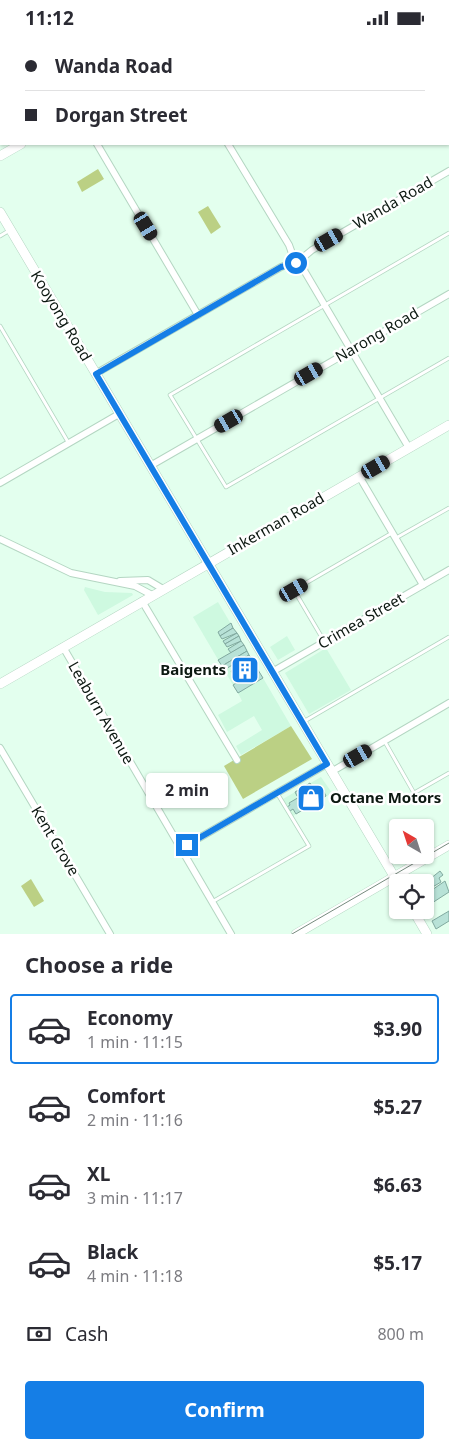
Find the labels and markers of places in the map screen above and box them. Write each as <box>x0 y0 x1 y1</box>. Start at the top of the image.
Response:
building icon: Baigents <box>230 655 260 685</box>
place label: Baigents <box>160 659 226 679</box>
shop icon: Octane Motors <box>296 783 326 813</box>
place label: Octane Motors <box>330 787 441 807</box>

